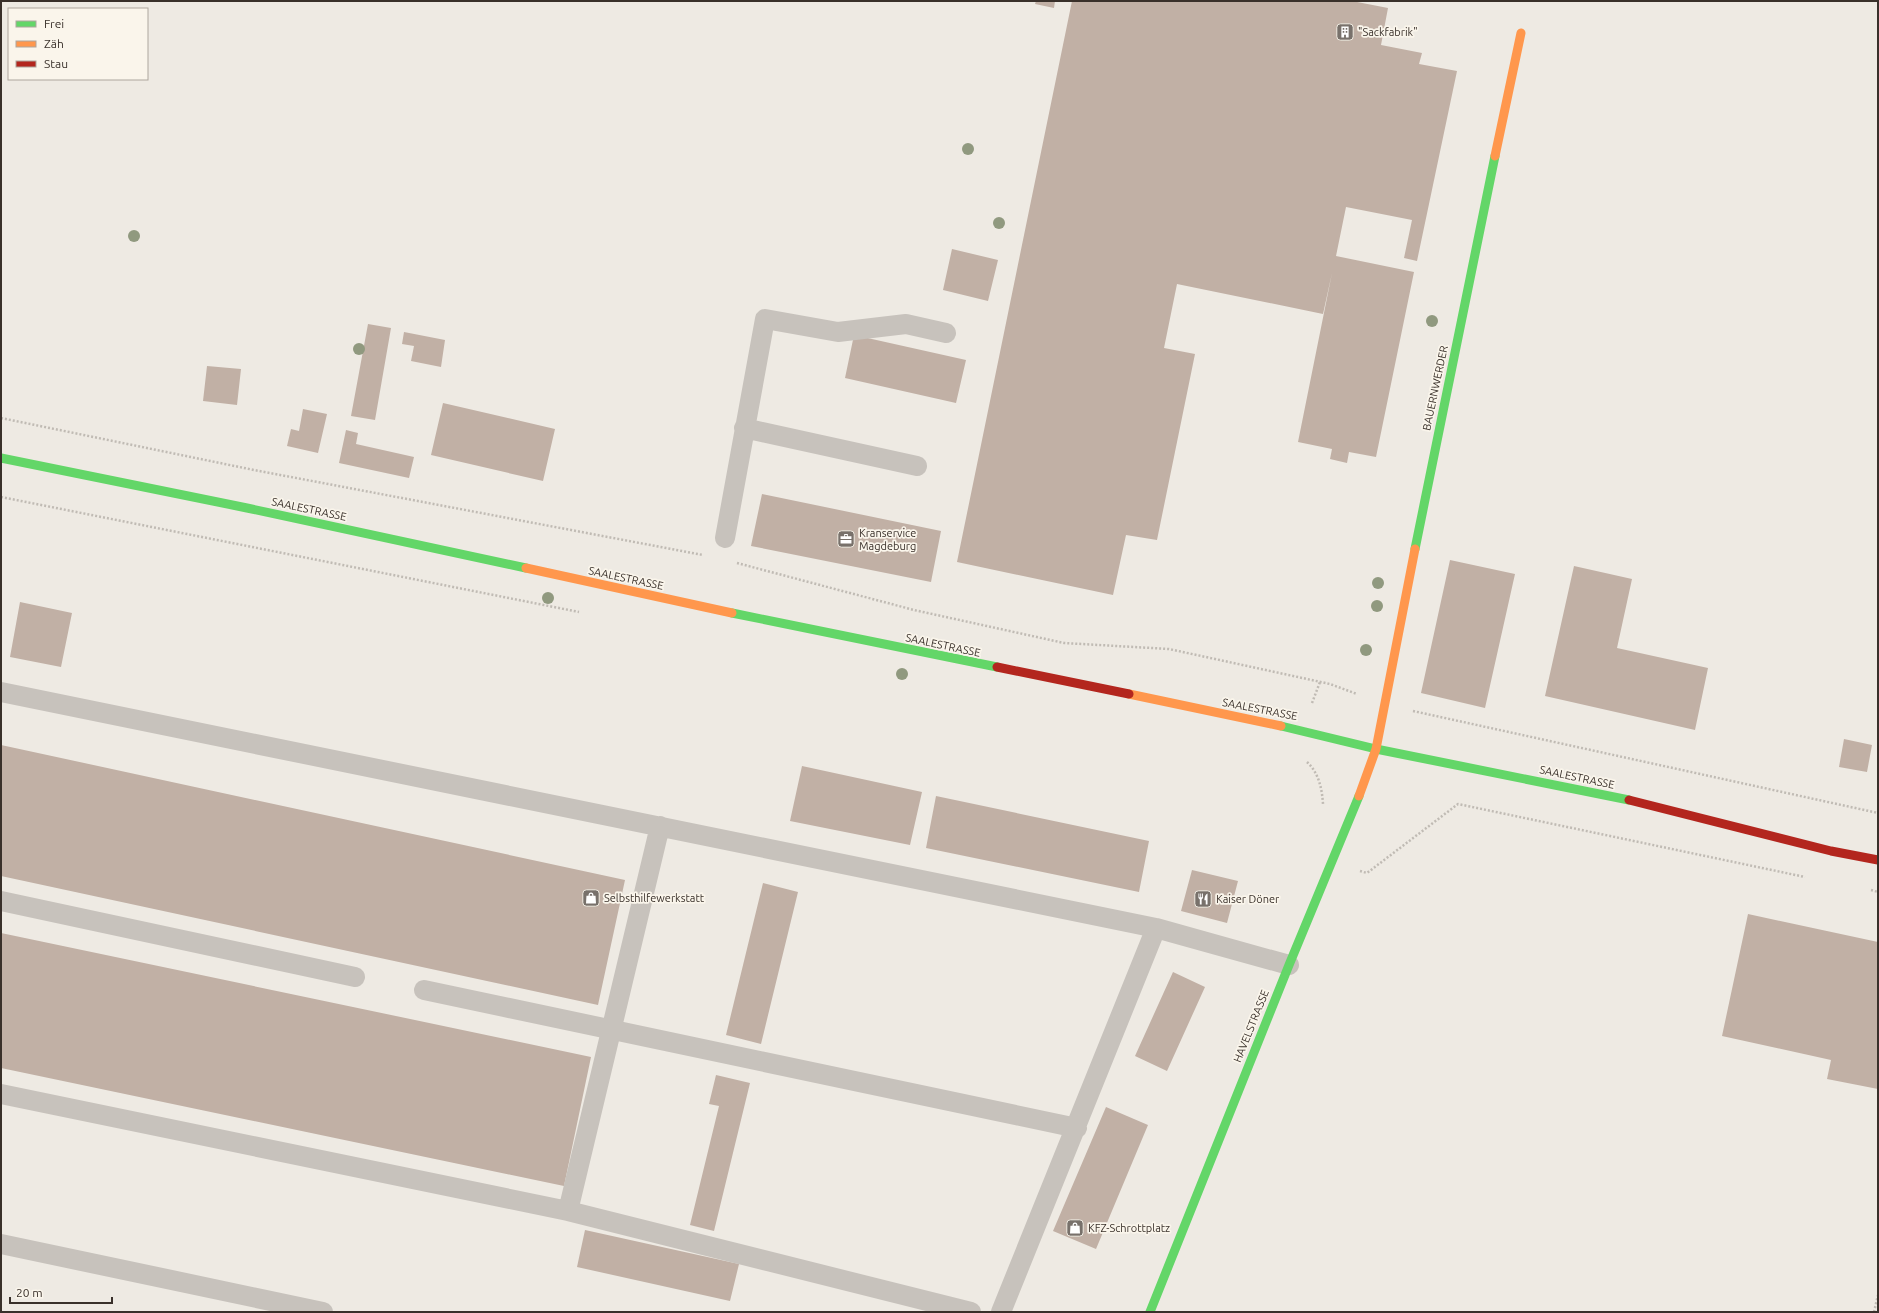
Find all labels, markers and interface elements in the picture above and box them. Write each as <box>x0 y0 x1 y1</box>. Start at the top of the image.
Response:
legend <box>8 8 148 80</box>
text: Frei <box>44 17 64 30</box>
building icon: "Sackfabrik" <box>1335 22 1355 42</box>
place label: "Sackfabrik" <box>1358 26 1418 38</box>
text: Zäh <box>44 37 64 50</box>
text: Stau <box>44 57 68 70</box>
street label: BAUERNWERDER <box>1420 344 1450 432</box>
street label: SAALESTRASSE <box>270 495 348 523</box>
place label: Kranservice Magdeburg <box>859 527 916 552</box>
office icon: Kranservice Magdeburg <box>836 529 856 549</box>
street label: SAALESTRASSE <box>587 564 665 592</box>
street label: SAALESTRASSE <box>904 631 982 659</box>
street label: SAALESTRASSE <box>1221 696 1299 722</box>
street label: SAALESTRASSE <box>1538 763 1616 791</box>
shop icon: Selbsthilfewerkstatt <box>581 888 601 908</box>
restaurant icon: Kaiser Döner <box>1193 889 1213 909</box>
place label: Selbsthilfewerkstatt <box>604 892 705 904</box>
place label: Kaiser Döner <box>1216 893 1280 905</box>
street label: HAVELSTRASSE <box>1231 988 1271 1064</box>
shop icon: KFZ-Schrottplatz <box>1065 1218 1085 1238</box>
place label: KFZ-Schrottplatz <box>1088 1222 1170 1234</box>
scale bar <box>10 1279 112 1305</box>
text: 20 m <box>16 1286 43 1299</box>

